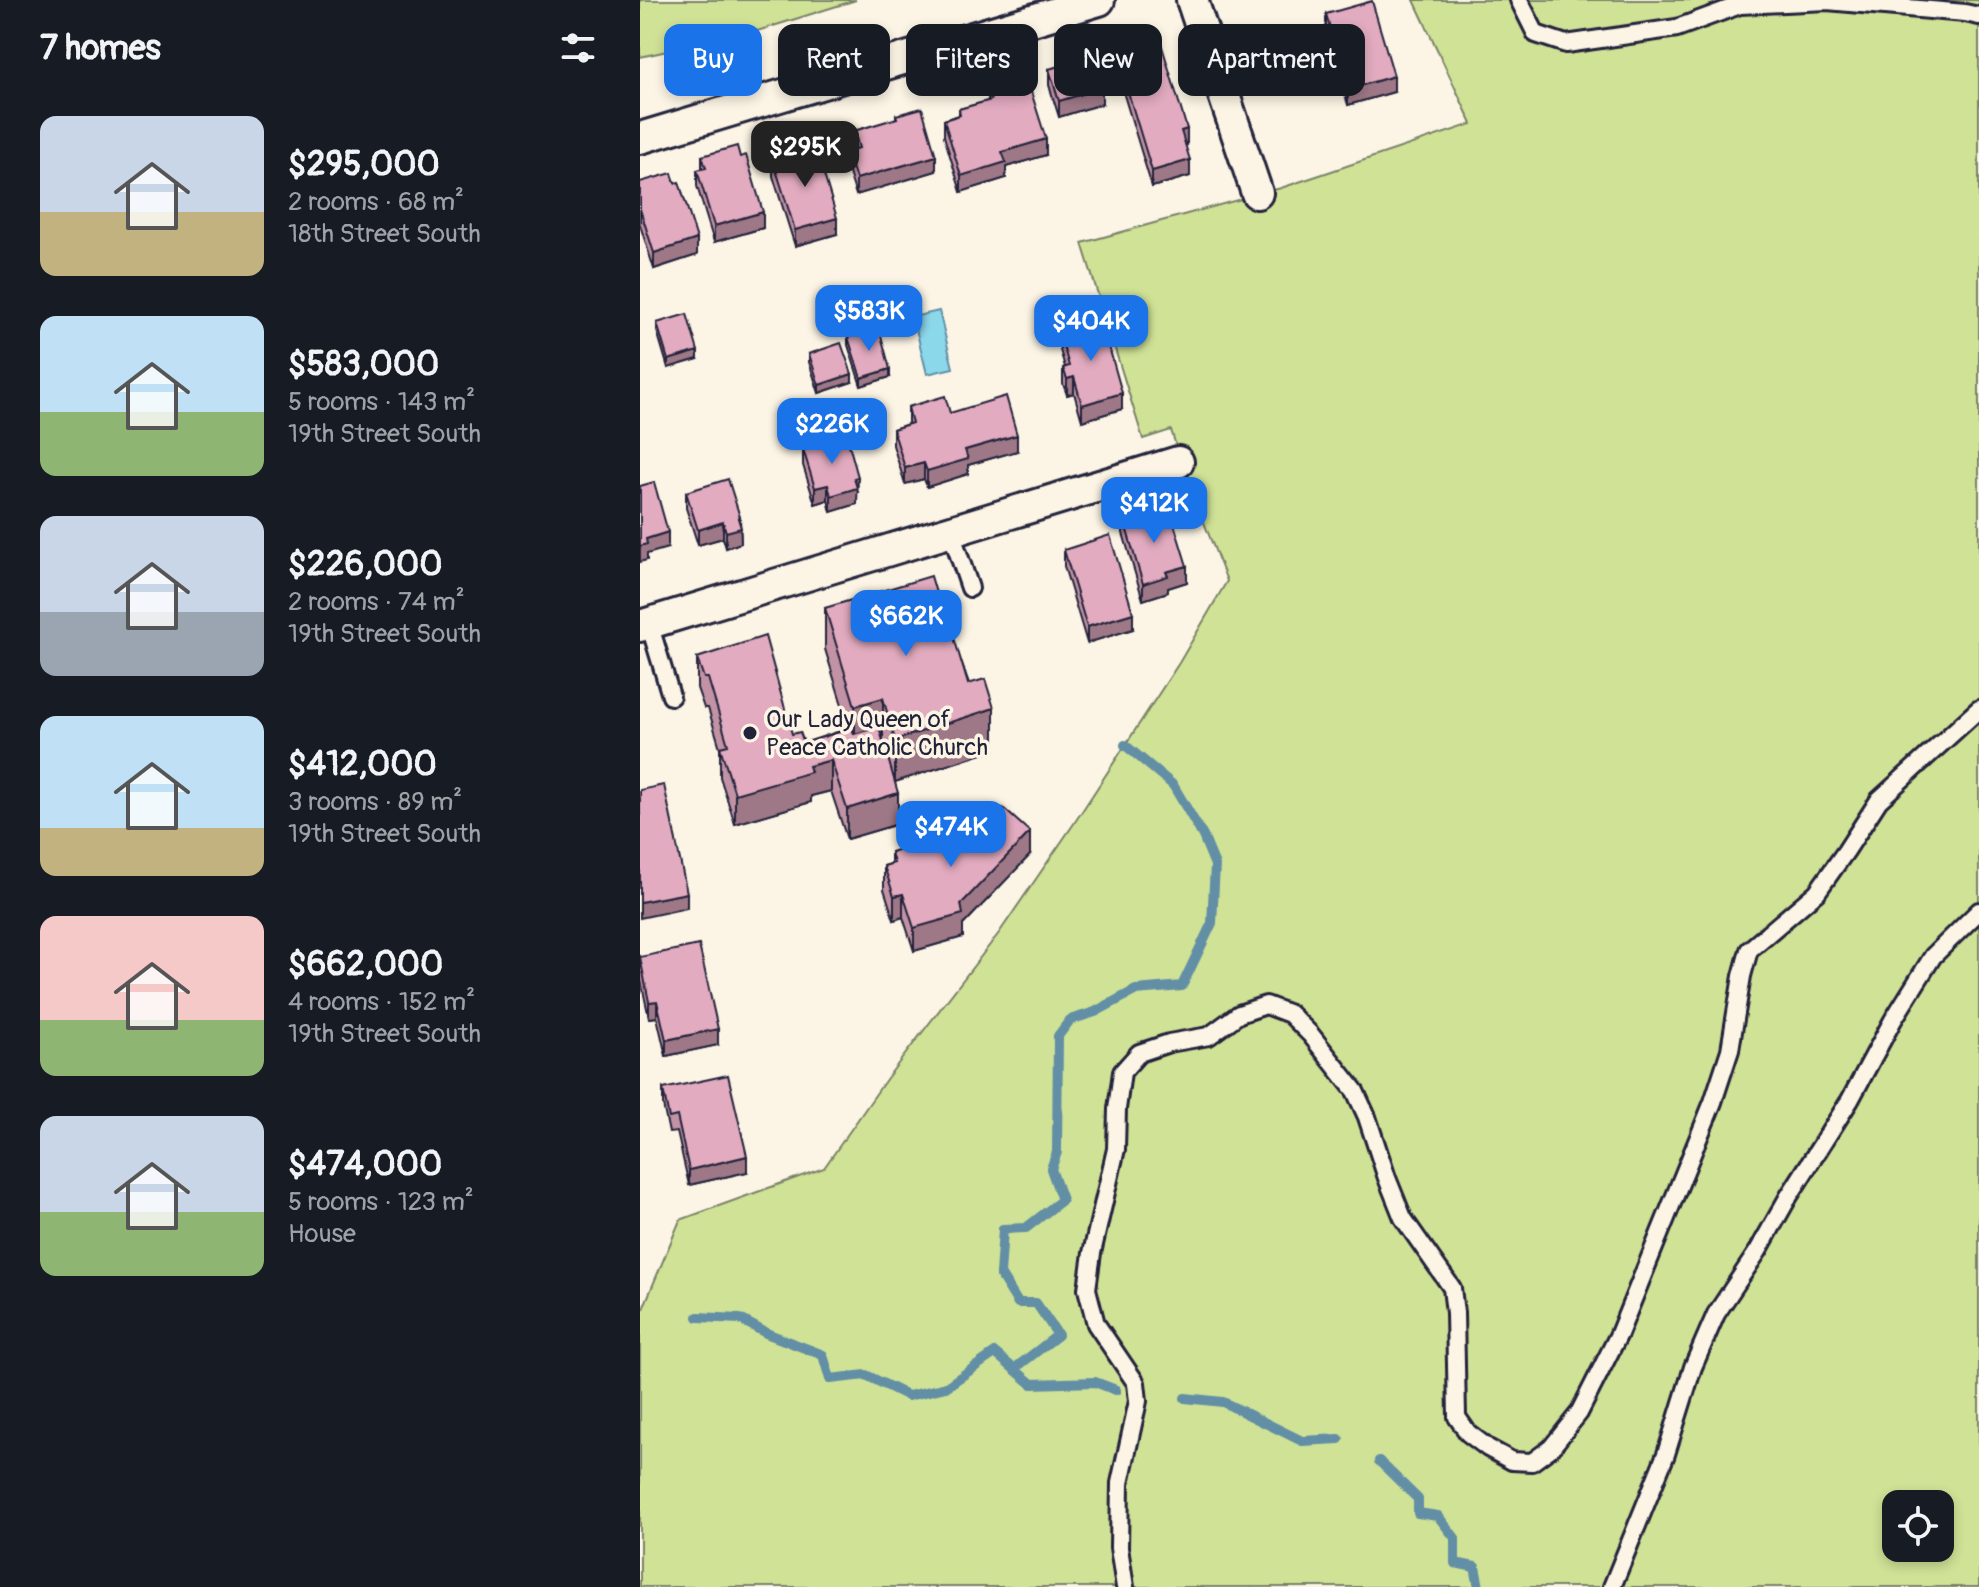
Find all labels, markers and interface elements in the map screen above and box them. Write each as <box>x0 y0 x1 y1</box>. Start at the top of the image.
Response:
chip: Buy <box>664 24 762 96</box>
chip: Rent <box>778 24 890 96</box>
chip: Filters <box>906 24 1038 96</box>
chip: New <box>1054 24 1162 96</box>
chip: Apartment <box>1178 24 1365 96</box>
icon: filters <box>556 26 600 70</box>
text: 7 homes <box>40 27 161 70</box>
pin: $295K <box>749 121 861 189</box>
text: $295K <box>769 131 841 163</box>
text: $295,000 <box>288 143 440 186</box>
icon: home <box>104 148 200 244</box>
text: 2 rooms · 68 m² <box>288 186 464 218</box>
text: 18th Street South <box>288 218 481 250</box>
pin: $583K <box>813 285 925 353</box>
text: $583K <box>833 295 905 327</box>
pin: $404K <box>1035 295 1147 363</box>
text: $404K <box>1052 305 1130 337</box>
text: $583,000 <box>288 343 439 386</box>
icon: home <box>104 348 200 444</box>
text: 5 rooms · 143 m² <box>288 386 475 418</box>
pin: $226K <box>776 398 888 466</box>
text: $226K <box>795 408 869 440</box>
text: 19th Street South <box>288 418 481 450</box>
pin: $412K <box>1098 477 1210 545</box>
text: $412K <box>1119 487 1189 519</box>
text: $226,000 <box>288 543 443 586</box>
icon: home <box>104 548 200 644</box>
text: 2 rooms · 74 m² <box>288 586 465 618</box>
pin: $662K <box>850 590 962 658</box>
text: $662K <box>869 600 943 632</box>
text: 19th Street South <box>288 618 481 650</box>
place label: Our Lady Queen of Peace Catholic Church <box>766 705 988 762</box>
marker: Our Lady Queen of Peace Catholic Church <box>741 724 759 742</box>
text: $412,000 <box>288 743 437 786</box>
icon: home <box>104 748 200 844</box>
text: 3 rooms · 89 m² <box>288 786 462 818</box>
pin: $474K <box>895 801 1007 869</box>
text: $474K <box>914 811 988 843</box>
text: 19th Street South <box>288 818 481 850</box>
text: $662,000 <box>288 943 443 986</box>
icon: home <box>104 948 200 1044</box>
text: 4 rooms · 152 m² <box>288 986 475 1018</box>
text: 19th Street South <box>288 1018 481 1050</box>
text: $474,000 <box>288 1143 442 1186</box>
icon: home <box>104 1148 200 1244</box>
text: 5 rooms · 123 m² <box>288 1186 474 1218</box>
text: House <box>288 1218 356 1250</box>
map controls <box>1882 1490 1954 1562</box>
button: locate <box>1882 1490 1954 1562</box>

